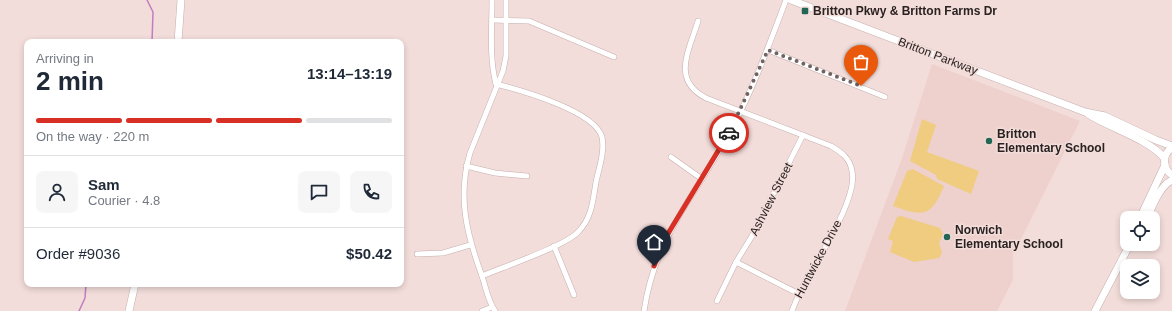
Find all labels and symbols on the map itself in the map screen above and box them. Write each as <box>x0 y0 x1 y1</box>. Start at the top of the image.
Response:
place label: Britton Pkwy & Britton Farms Dr <box>813 4 997 18</box>
marker: Britton Pkwy & Britton Farms Dr <box>800 6 810 16</box>
street label: Britton Parkway <box>896 34 980 78</box>
pin <box>844 45 878 86</box>
courier <box>709 113 749 153</box>
place label: Britton Elementary School <box>997 127 1105 155</box>
marker: Britton Elementary School <box>984 136 994 146</box>
street label: Ashview Street <box>747 160 796 238</box>
street label: Huntwicke Drive <box>791 217 845 301</box>
place label: Norwich Elementary School <box>955 223 1063 251</box>
pin <box>637 225 671 266</box>
marker: Norwich Elementary School <box>942 232 952 242</box>

